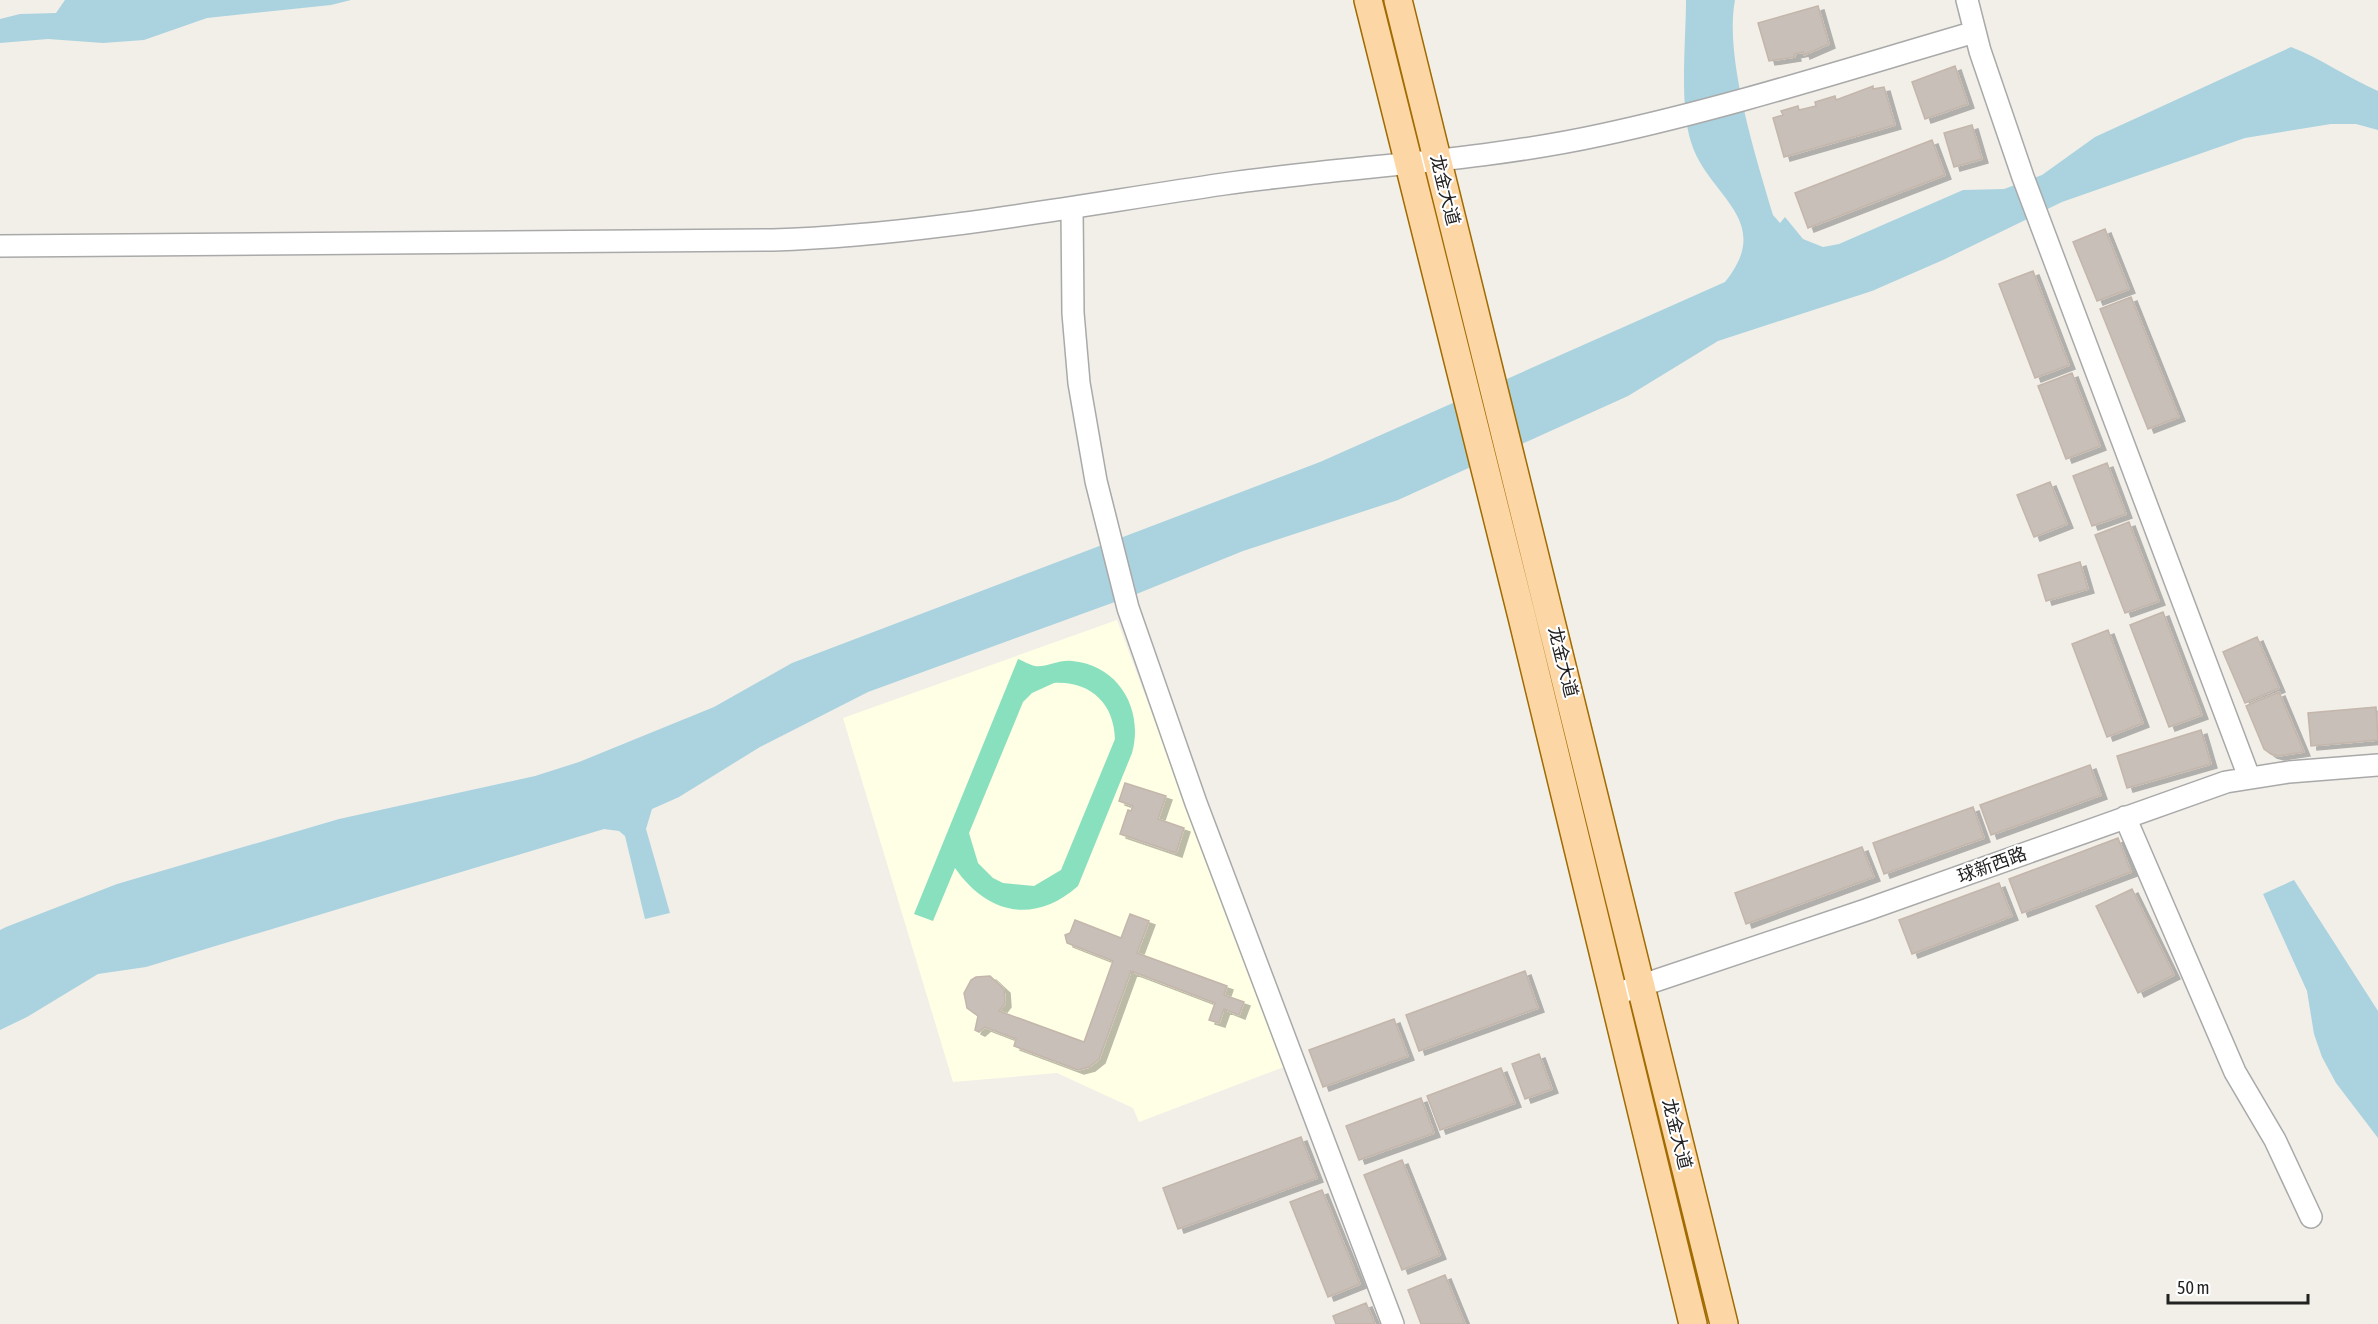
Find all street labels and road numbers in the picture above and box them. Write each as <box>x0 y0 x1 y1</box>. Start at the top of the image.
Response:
street label: 龙金大道 <box>1427 152 1464 227</box>
street label: 龙金大道 <box>1545 624 1582 699</box>
street label: 球新西路 <box>1954 842 2029 887</box>
street label: 龙金大道 <box>1659 1096 1696 1171</box>

